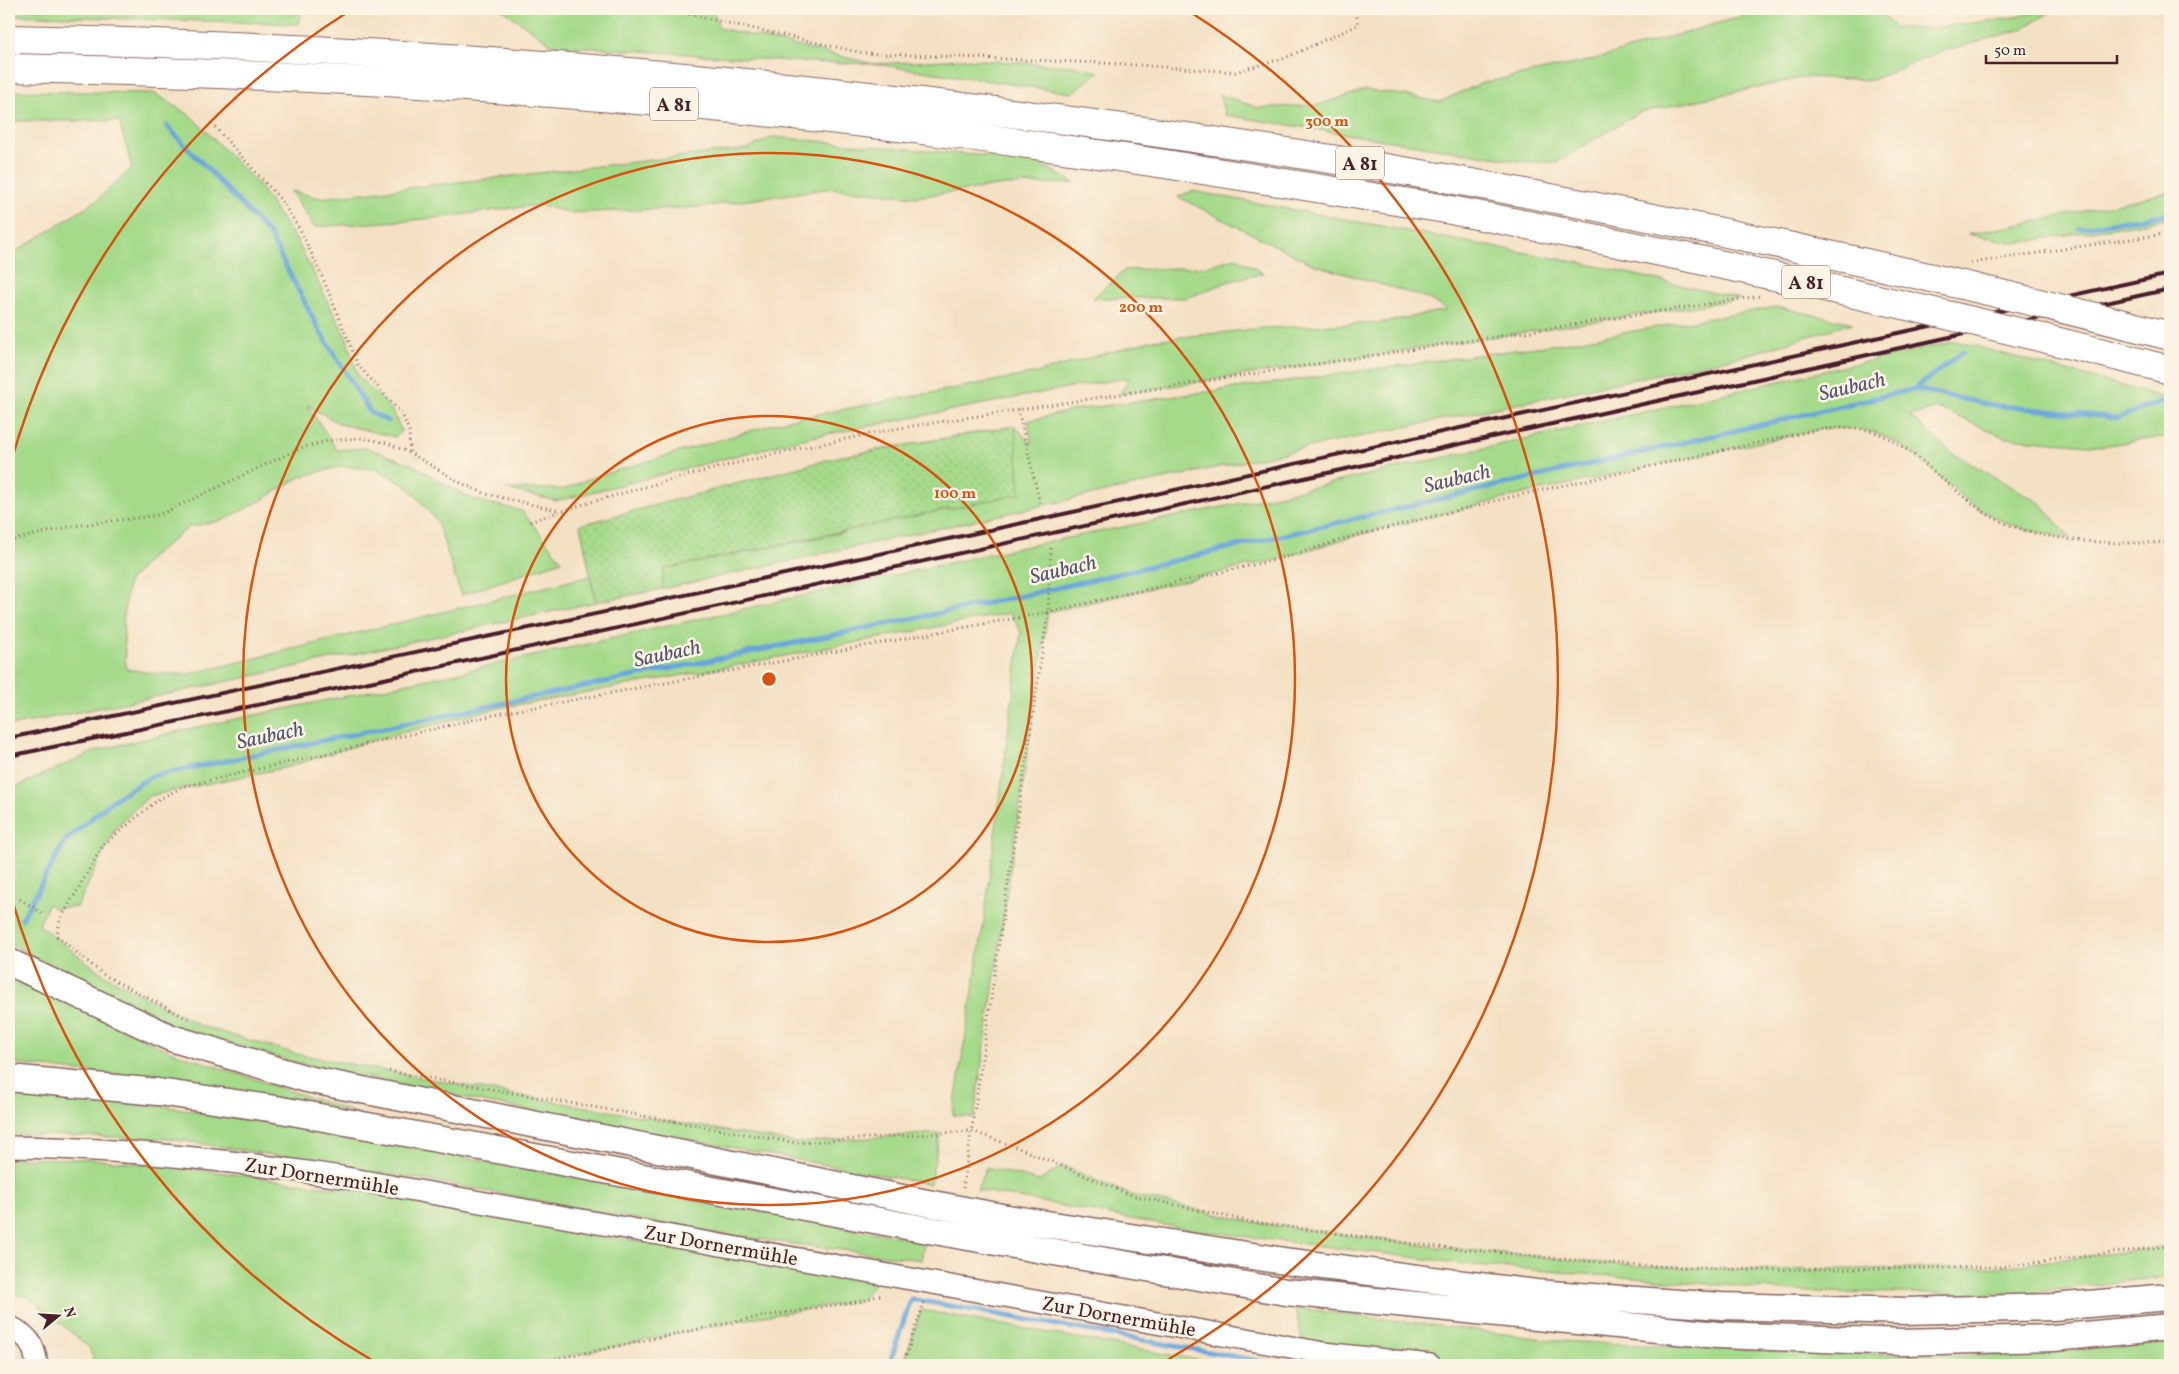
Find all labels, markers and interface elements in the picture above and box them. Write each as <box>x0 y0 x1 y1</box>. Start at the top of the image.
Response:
scale bar <box>1986 32 2118 64</box>
text: 50 m <box>1994 41 2026 62</box>
road number: A 81 <box>650 88 698 120</box>
text: 300 m <box>1305 112 1349 133</box>
road number: A 81 <box>1336 146 1384 180</box>
road number: A 81 <box>1782 266 1830 298</box>
text: 200 m <box>1119 298 1163 319</box>
water label: Saubach <box>1816 366 1888 409</box>
water label: Saubach <box>1421 458 1493 501</box>
text: 100 m <box>934 484 977 505</box>
water label: Saubach <box>1027 549 1099 592</box>
water label: Saubach <box>631 633 703 676</box>
centre of rings <box>760 670 778 688</box>
water label: Saubach <box>234 715 306 758</box>
street label: Zur Dornermühle <box>242 1152 401 1204</box>
street label: Zur Dornermühle <box>641 1220 800 1274</box>
street label: Zur Dornermühle <box>1039 1291 1198 1345</box>
north arrow <box>32 1292 82 1342</box>
text: N <box>58 1305 80 1320</box>

